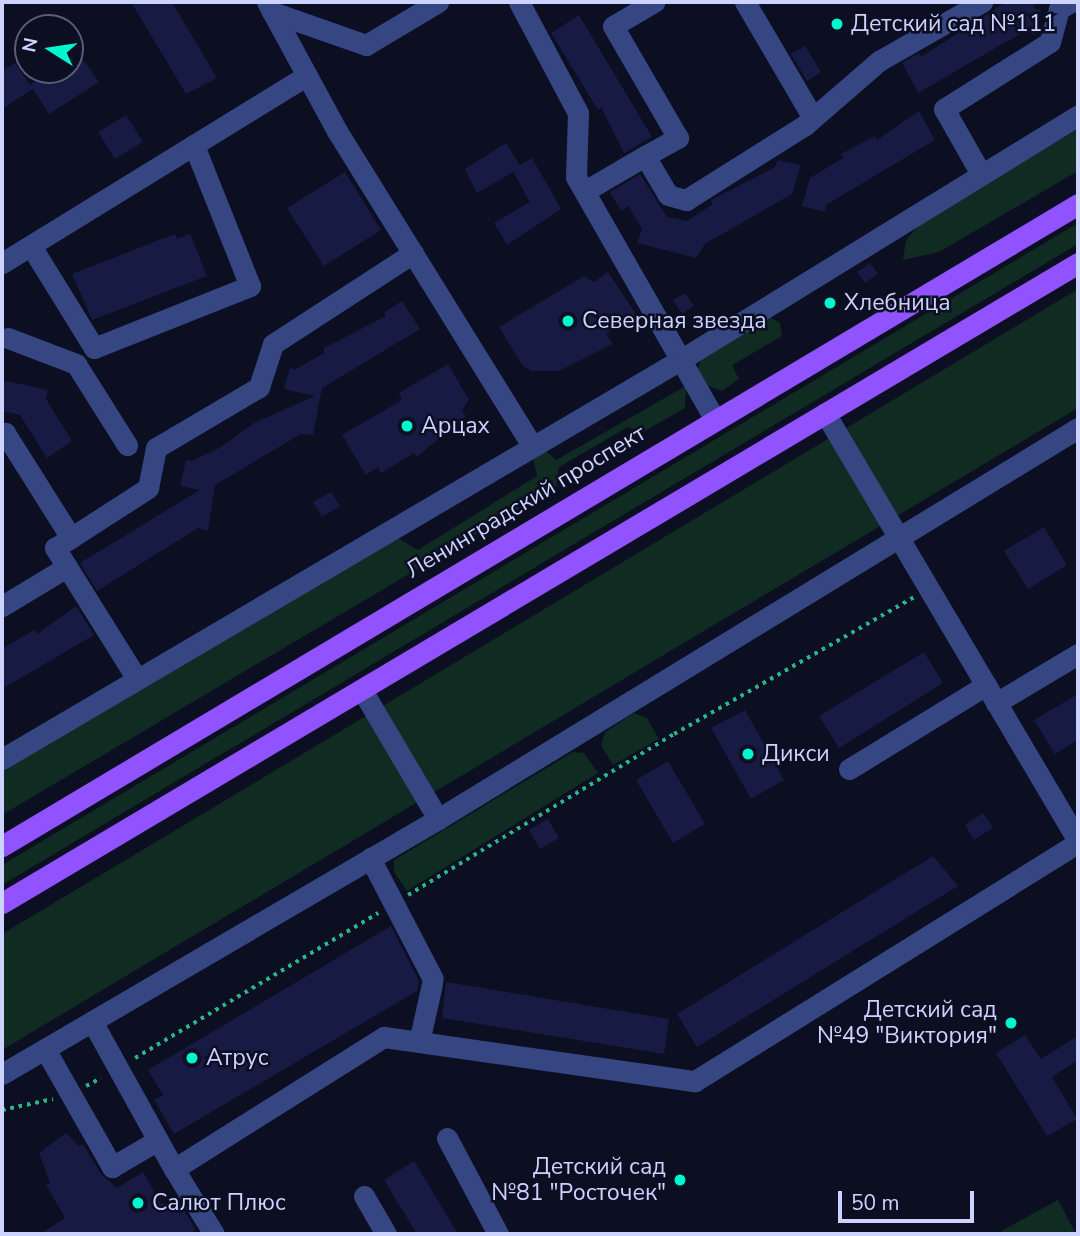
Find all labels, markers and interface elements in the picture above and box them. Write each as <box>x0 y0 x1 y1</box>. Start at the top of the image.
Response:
place label: Детский сад №111 <box>851 10 1056 38</box>
north arrow <box>14 14 84 84</box>
marker: Детский сад №111 <box>829 16 845 32</box>
text: N <box>16 35 45 55</box>
place label: Хлебница <box>844 289 951 317</box>
marker: Хлебница <box>822 295 838 311</box>
place label: Северная звезда <box>582 307 767 335</box>
marker: Северная звезда <box>560 313 576 329</box>
place label: Арцах <box>421 412 490 440</box>
marker: Арцах <box>399 418 415 434</box>
street label: Ленинградский проспект <box>401 419 651 585</box>
place label: Дикси <box>762 740 830 768</box>
marker: Дикси <box>740 746 756 762</box>
place label: Детский сад №49 "Виктория" <box>817 996 997 1050</box>
marker: Детский сад №49 "Виктория" <box>1003 1015 1019 1031</box>
place label: Атрус <box>206 1044 269 1072</box>
marker: Атрус <box>184 1050 200 1066</box>
place label: Детский сад №81 "Росточек" <box>491 1153 666 1207</box>
marker: Детский сад №81 "Росточек" <box>672 1172 688 1188</box>
scale bar <box>842 1176 978 1220</box>
place label: Салют Плюс <box>152 1189 286 1217</box>
text: 50 m <box>851 1189 900 1217</box>
marker: Салют Плюс <box>130 1195 146 1211</box>

